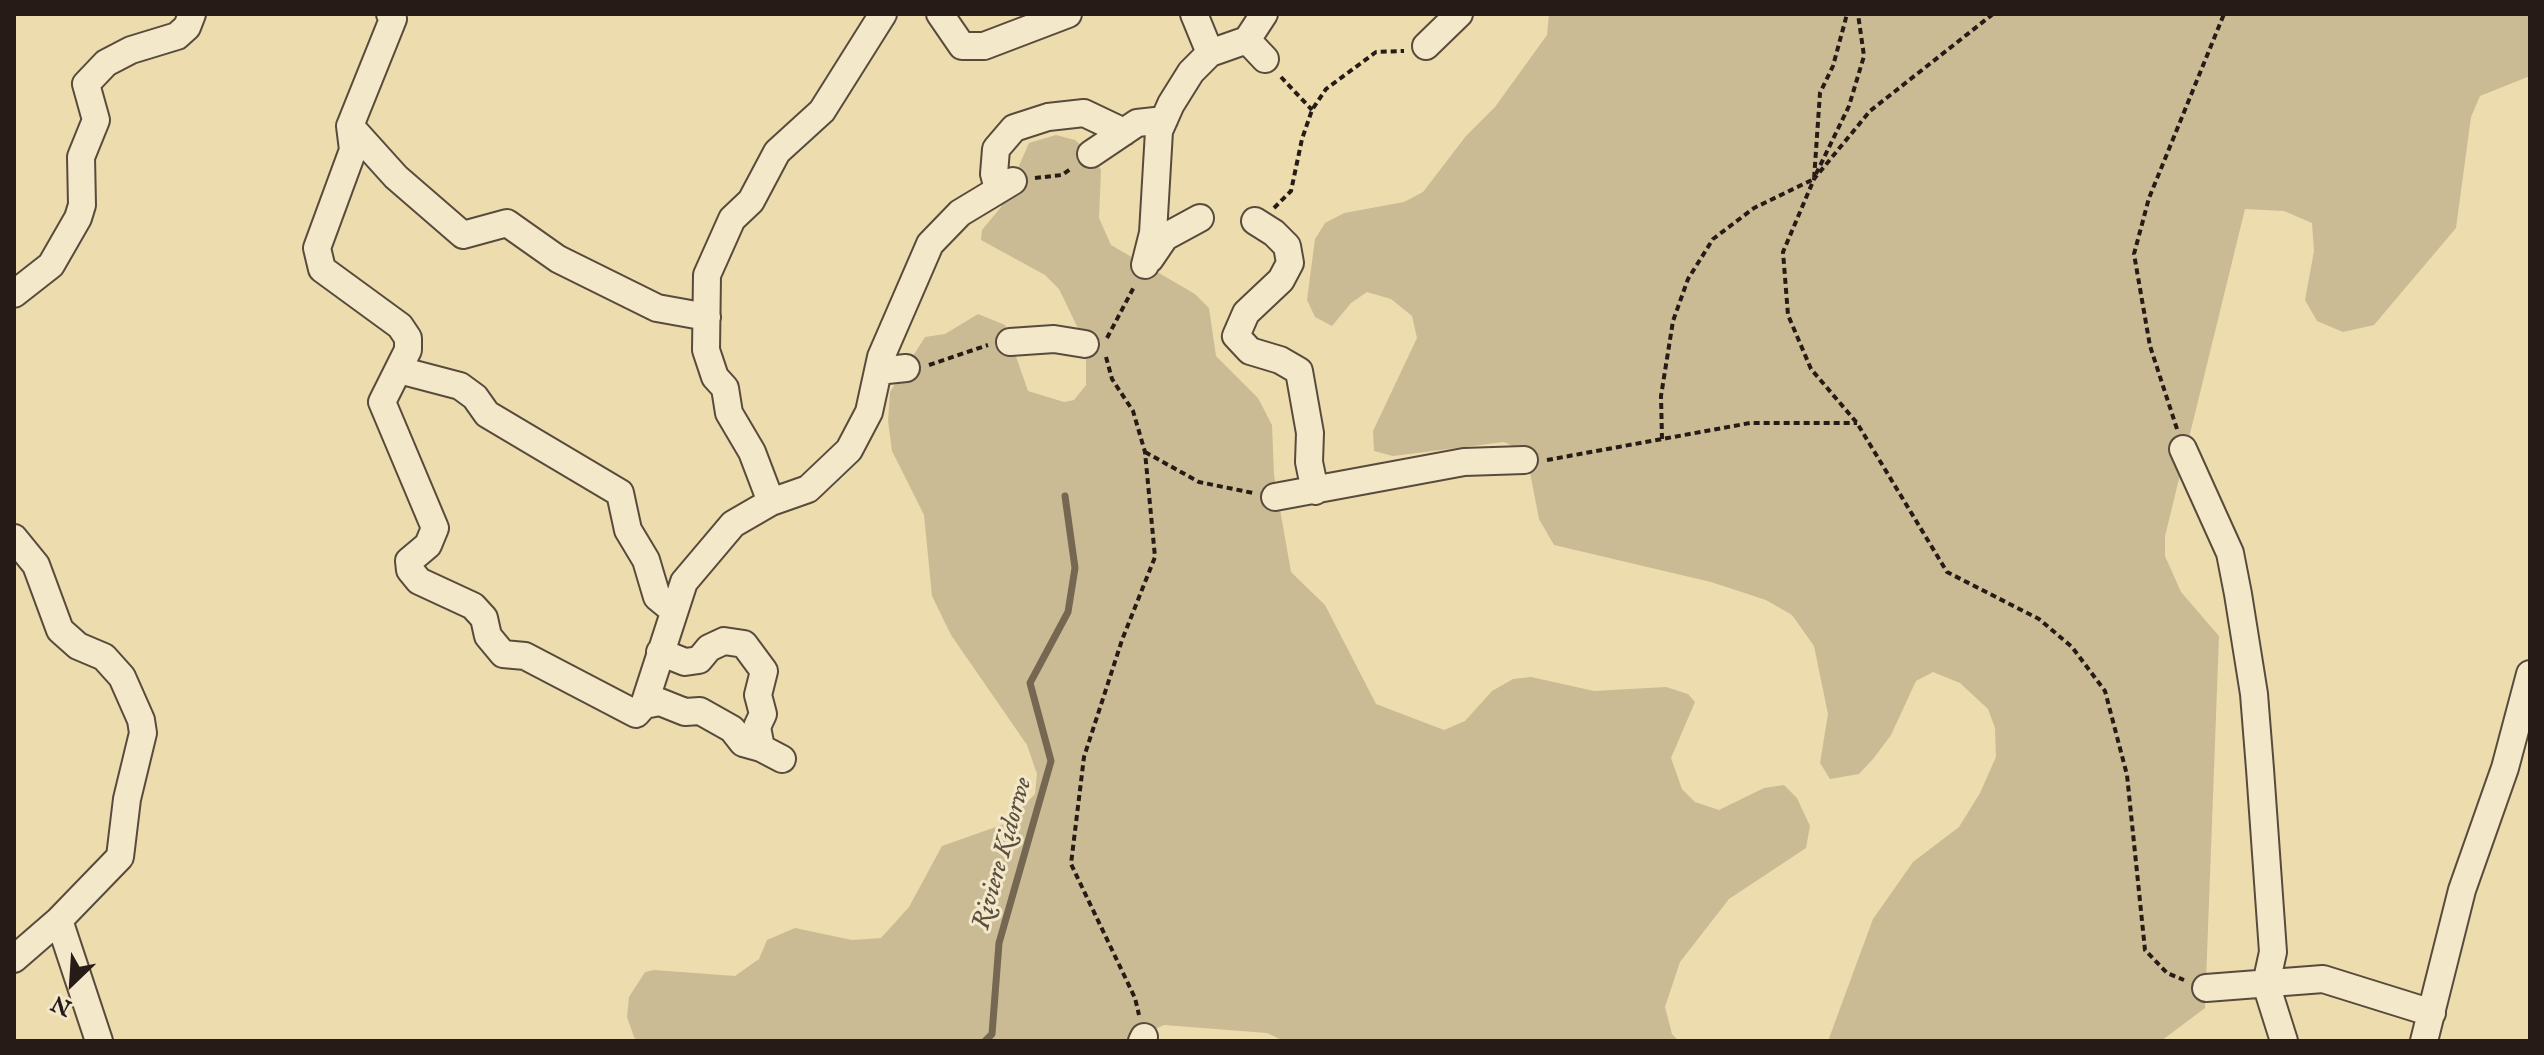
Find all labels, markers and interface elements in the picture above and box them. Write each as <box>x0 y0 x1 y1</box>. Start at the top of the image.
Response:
water label: Riviere Kidorwe <box>967 774 1041 934</box>
north arrow <box>32 943 112 1023</box>
text: N <box>47 988 76 1021</box>

